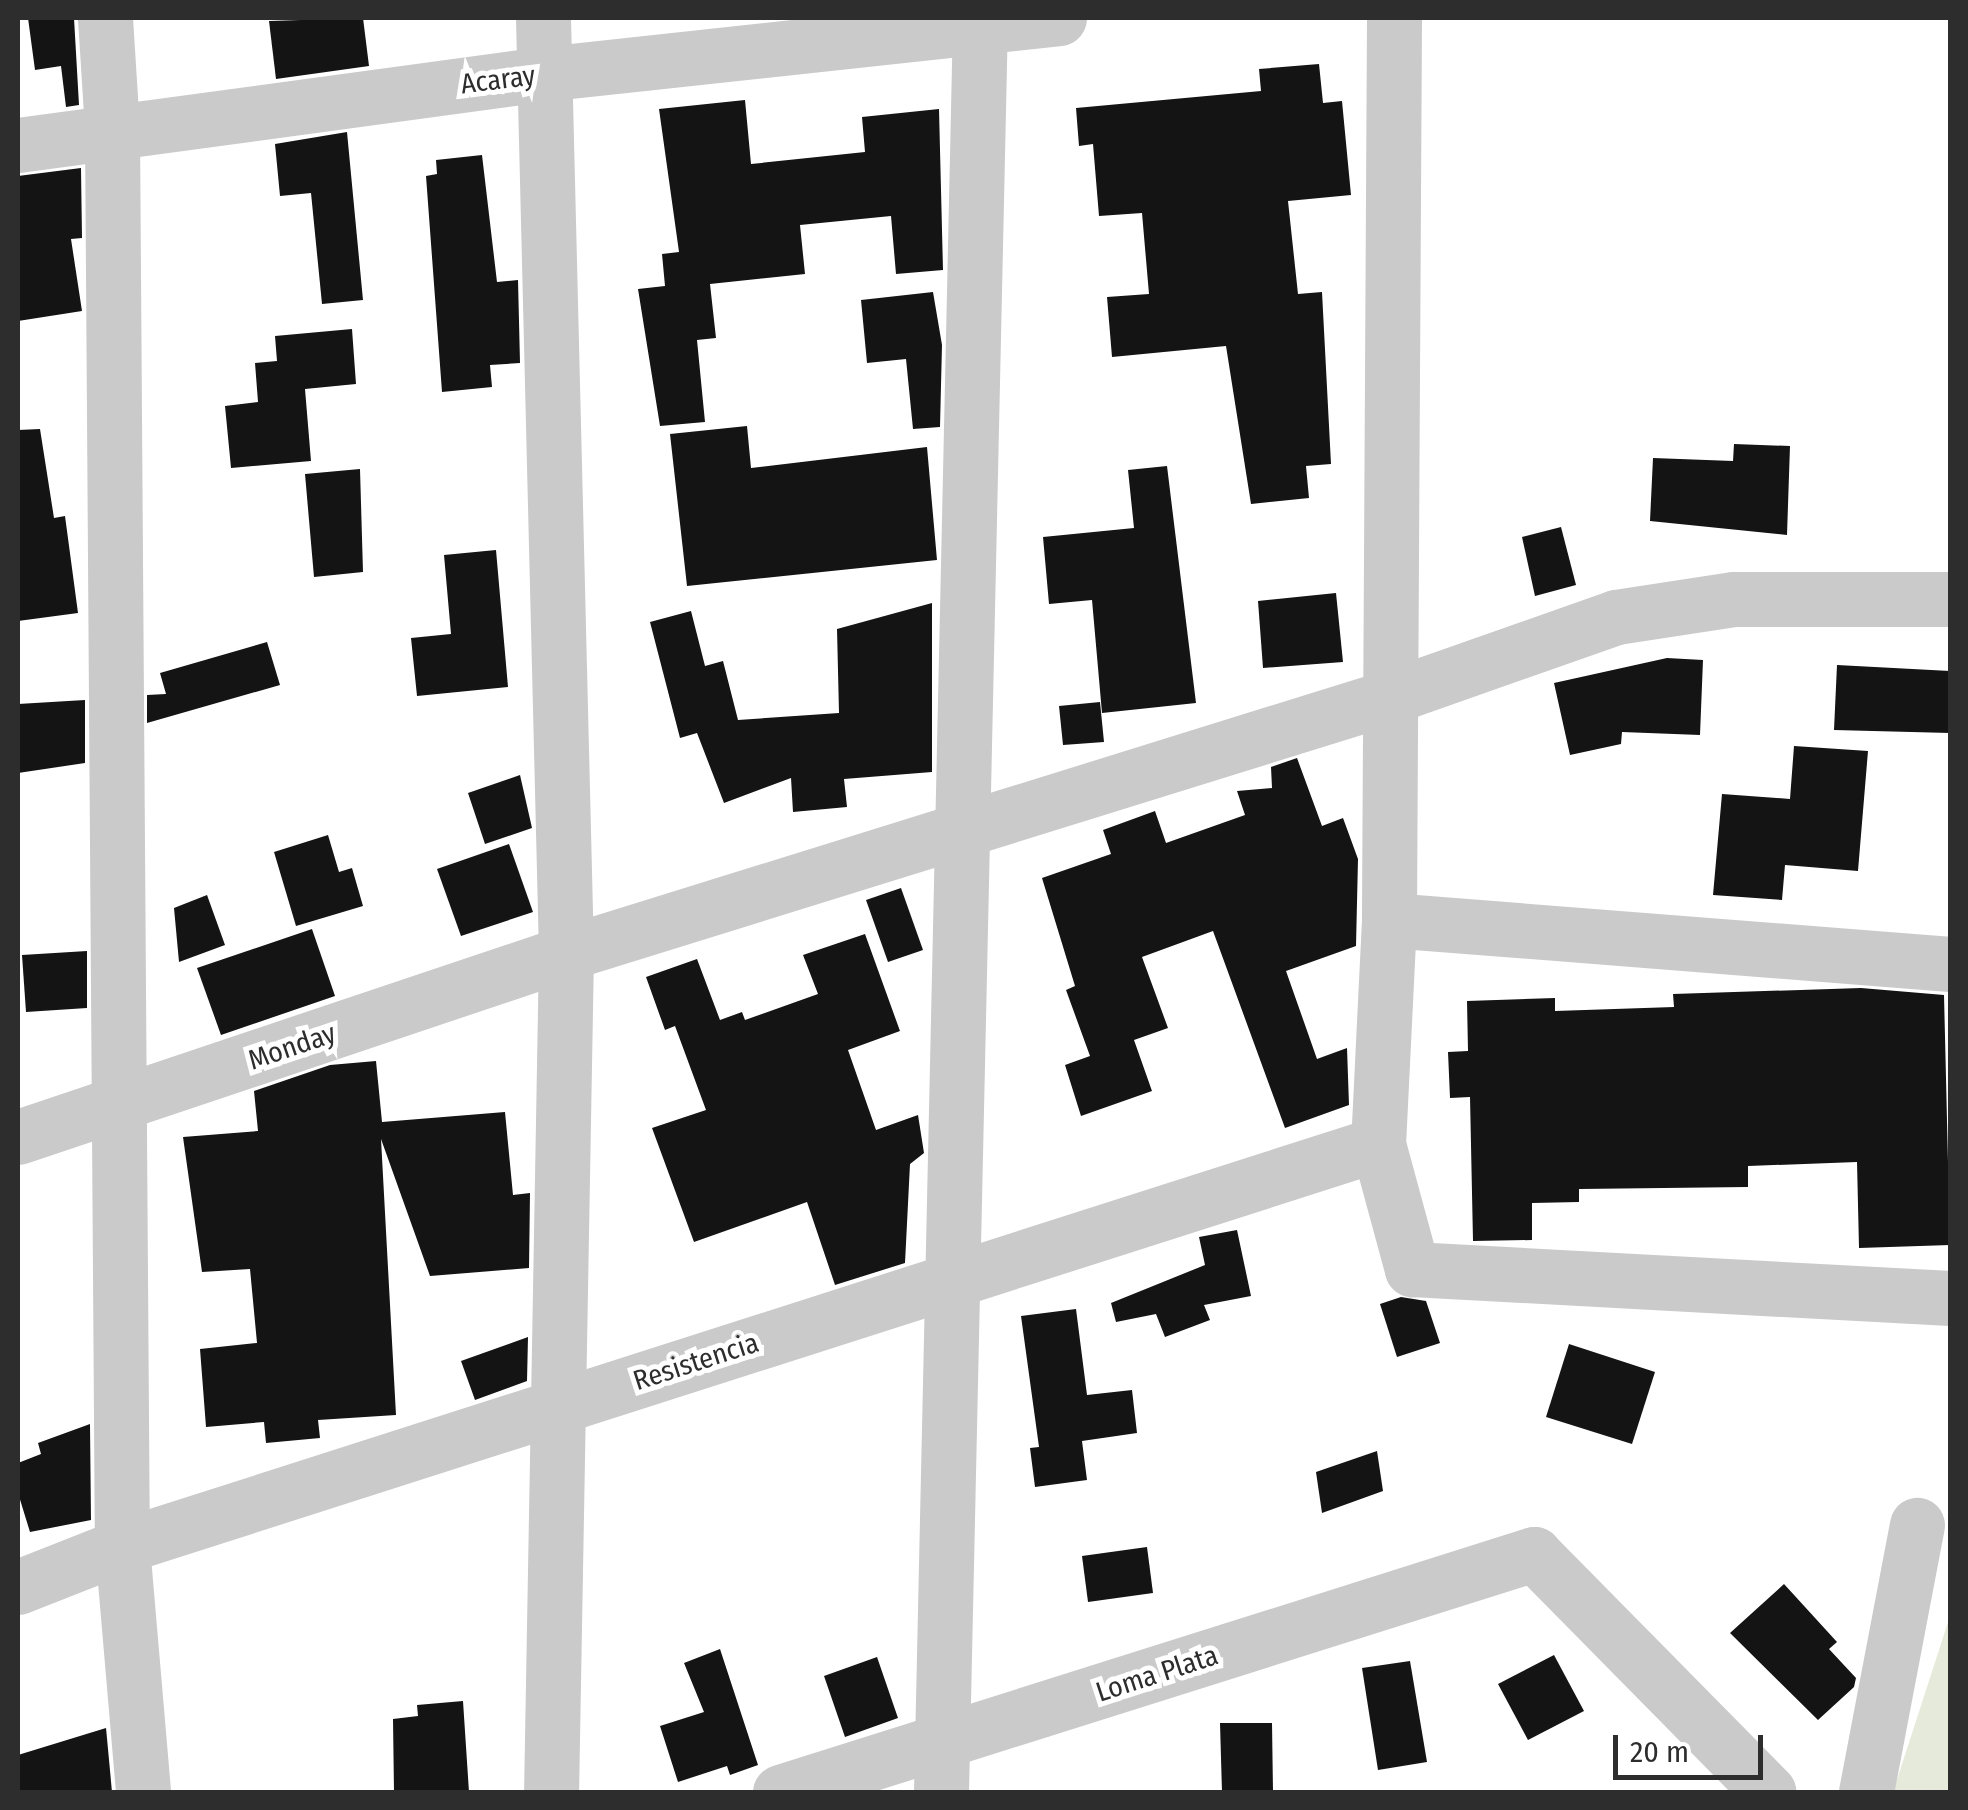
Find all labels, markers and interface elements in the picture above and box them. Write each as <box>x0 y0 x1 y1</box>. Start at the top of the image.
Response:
street label: Acaray <box>459 59 537 101</box>
street label: Monday <box>244 1016 340 1078</box>
street label: Resistencia <box>629 1326 763 1398</box>
street label: Loma Plata <box>1092 1638 1222 1710</box>
scale bar <box>1618 1715 1768 1777</box>
text: 20 m <box>1630 1734 1689 1770</box>

